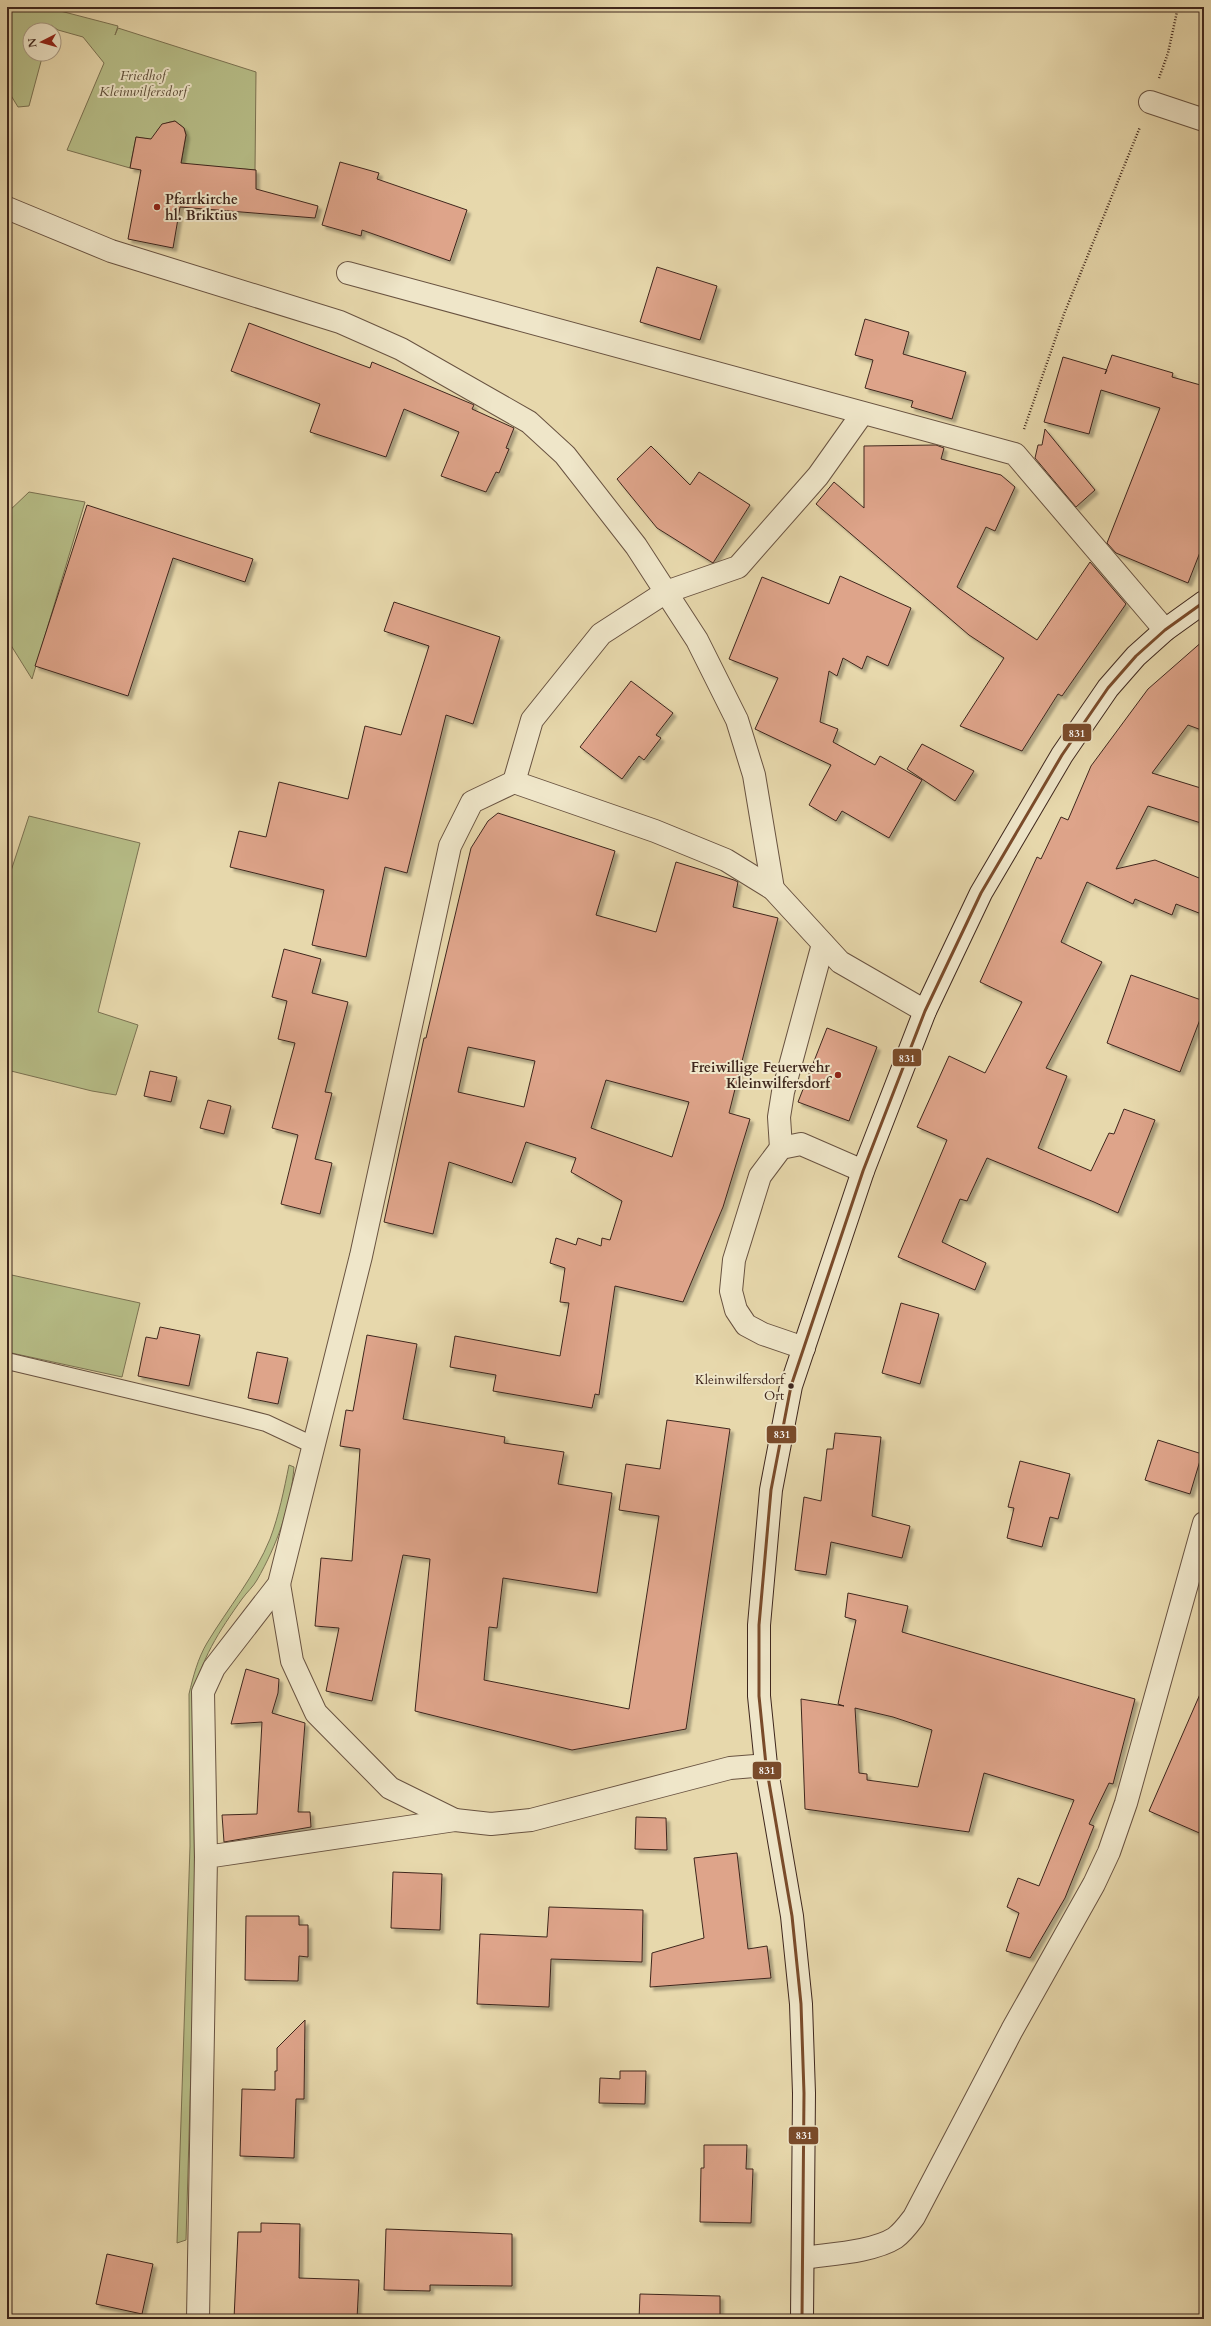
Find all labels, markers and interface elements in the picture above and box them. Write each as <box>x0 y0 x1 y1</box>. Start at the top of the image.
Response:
north arrow <box>22 22 62 62</box>
text: N <box>25 37 41 49</box>
park label: Friedhof Kleinwilfersdorf <box>99 66 190 101</box>
place label: Pfarrkirche hl. Briktius <box>165 190 238 225</box>
marker: Pfarrkirche hl. Briktius <box>152 202 162 212</box>
line badge: 831 <box>1062 723 1092 742</box>
text: 831 <box>1069 726 1085 741</box>
line badge: 831 <box>892 1048 922 1067</box>
text: 831 <box>899 1051 915 1066</box>
place label: Freiwillige Feuerwehr Kleinwilfersdorf <box>691 1058 832 1093</box>
marker: Freiwillige Feuerwehr Kleinwilfersdorf <box>833 1070 843 1080</box>
place label: Kleinwilfersdorf Ort <box>695 1371 786 1405</box>
marker: Kleinwilfersdorf Ort <box>786 1381 796 1391</box>
line badge: 831 <box>766 1425 797 1444</box>
text: 831 <box>774 1427 790 1442</box>
line badge: 831 <box>752 1761 782 1780</box>
text: 831 <box>759 1763 775 1778</box>
line badge: 831 <box>788 2126 819 2145</box>
text: 831 <box>796 2128 812 2143</box>

